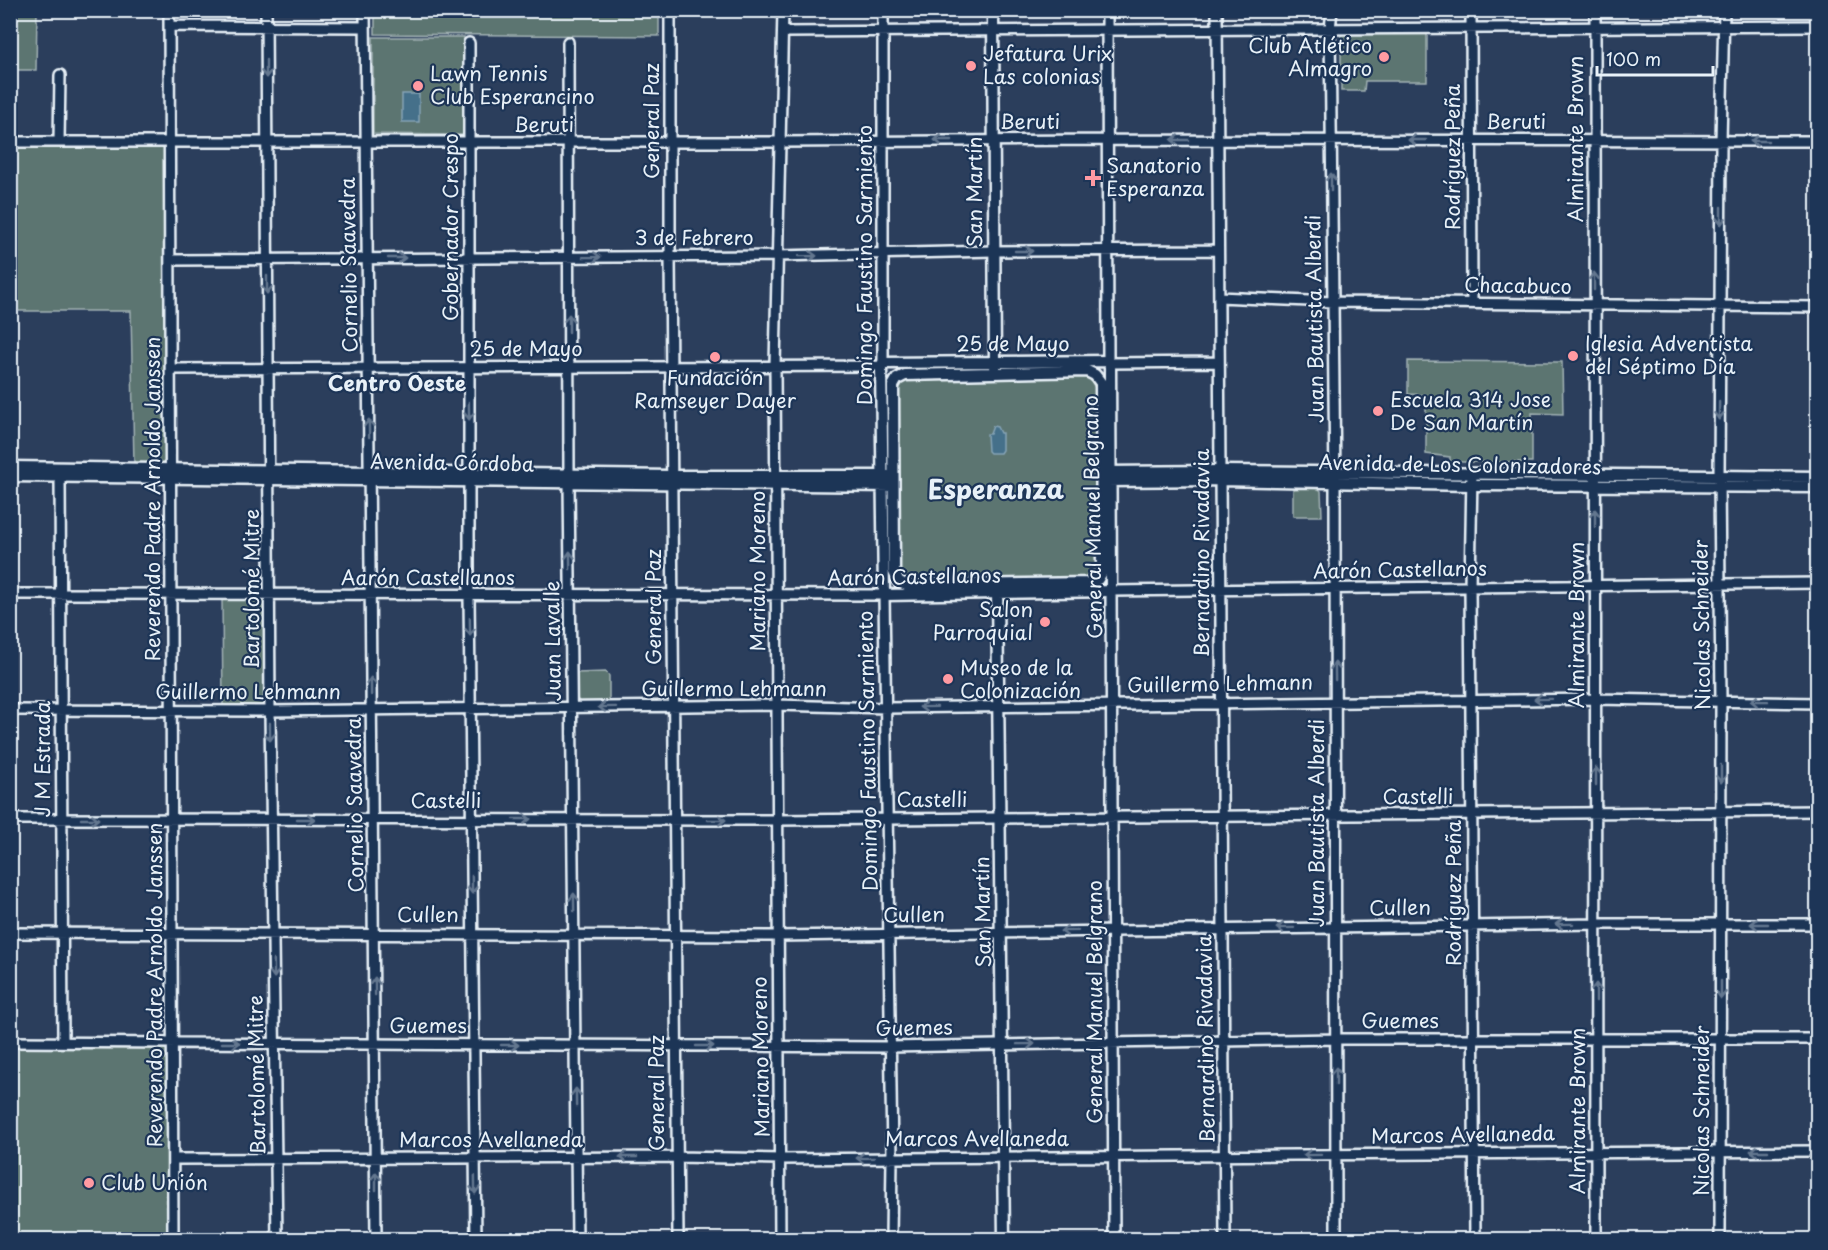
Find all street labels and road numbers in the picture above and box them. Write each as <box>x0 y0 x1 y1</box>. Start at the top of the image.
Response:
street label: Almirante Brown <box>1560 56 1590 222</box>
street label: General Paz <box>636 63 666 179</box>
street label: Rodríguez Peña <box>1437 84 1467 230</box>
street label: Beruti <box>1000 106 1060 136</box>
street label: Beruti <box>1486 106 1546 136</box>
street label: Beruti <box>514 109 574 139</box>
street label: Domingo Faustino Sarmiento <box>849 125 879 405</box>
street label: Gobernador Crespo <box>435 133 465 321</box>
street label: San Martín <box>959 136 989 248</box>
street label: Cornelio Saavedra <box>331 177 365 353</box>
street label: Juan Bautista Alberdi <box>1297 215 1331 423</box>
street label: 3 de Febrero <box>634 222 754 252</box>
street label: Chacabuco <box>1464 269 1572 301</box>
street label: 25 de Mayo <box>956 328 1070 358</box>
street label: 25 de Mayo <box>469 333 583 363</box>
street label: Reverendo Padre Arnoldo Janssen <box>137 337 167 661</box>
street label: General Manuel Belgrano <box>1075 395 1109 639</box>
street label: Avenida Córdoba <box>370 446 534 478</box>
street label: Avenida de Los Colonizadores <box>1318 447 1602 481</box>
street label: Bernardino Rivadavia <box>1186 448 1216 657</box>
street label: Mariano Moreno <box>742 491 772 651</box>
street label: Bartolomé Mitre <box>236 509 266 669</box>
street label: Nicolas Schneider <box>1684 539 1717 711</box>
street label: Almirante Brown <box>1561 542 1591 708</box>
street label: General Paz <box>638 549 668 665</box>
street label: Aarón Castellanos <box>1313 552 1487 586</box>
street label: Aarón Castellanos <box>827 559 1001 593</box>
street label: Aarón Castellanos <box>341 562 515 592</box>
street label: Juan Lavalle <box>536 580 568 702</box>
street label: Domingo Faustino Sarmiento <box>850 611 884 891</box>
street label: Guillermo Lehmann <box>1127 666 1313 700</box>
street label: Guillermo Lehmann <box>641 673 827 703</box>
street label: Guillermo Lehmann <box>155 676 341 706</box>
street label: J M Estrada <box>27 700 57 817</box>
street label: Cornelio Saavedra <box>337 717 371 893</box>
street label: Juan Bautista Alberdi <box>1301 719 1331 927</box>
street label: Castelli <box>1383 781 1453 811</box>
street label: Castelli <box>897 784 967 814</box>
street label: Castelli <box>411 785 481 815</box>
street label: Rodríguez Peña <box>1438 820 1468 966</box>
street label: Reverendo Padre Arnoldo Janssen <box>139 823 169 1147</box>
street label: San Martín <box>966 856 998 968</box>
street label: General Manuel Belgrano <box>1079 880 1109 1124</box>
street label: Cullen <box>1369 891 1431 923</box>
street label: Cullen <box>883 898 945 930</box>
street label: Cullen <box>397 899 459 929</box>
street label: Bernardino Rivadavia <box>1188 934 1222 1144</box>
street label: Mariano Moreno <box>744 976 776 1138</box>
street label: Bartolomé Mitre <box>240 995 272 1155</box>
street label: Guemes <box>1361 1005 1439 1035</box>
street label: Guemes <box>389 1010 467 1040</box>
street label: Guemes <box>875 1011 953 1043</box>
street label: Nicolas Schneider <box>1686 1025 1716 1196</box>
street label: Almirante Brown <box>1562 1028 1592 1194</box>
street label: General Paz <box>641 1035 671 1151</box>
street label: Marcos Avellaneda <box>1371 1117 1556 1151</box>
street label: Marcos Avellaneda <box>885 1123 1070 1153</box>
street label: Marcos Avellaneda <box>399 1124 584 1154</box>

